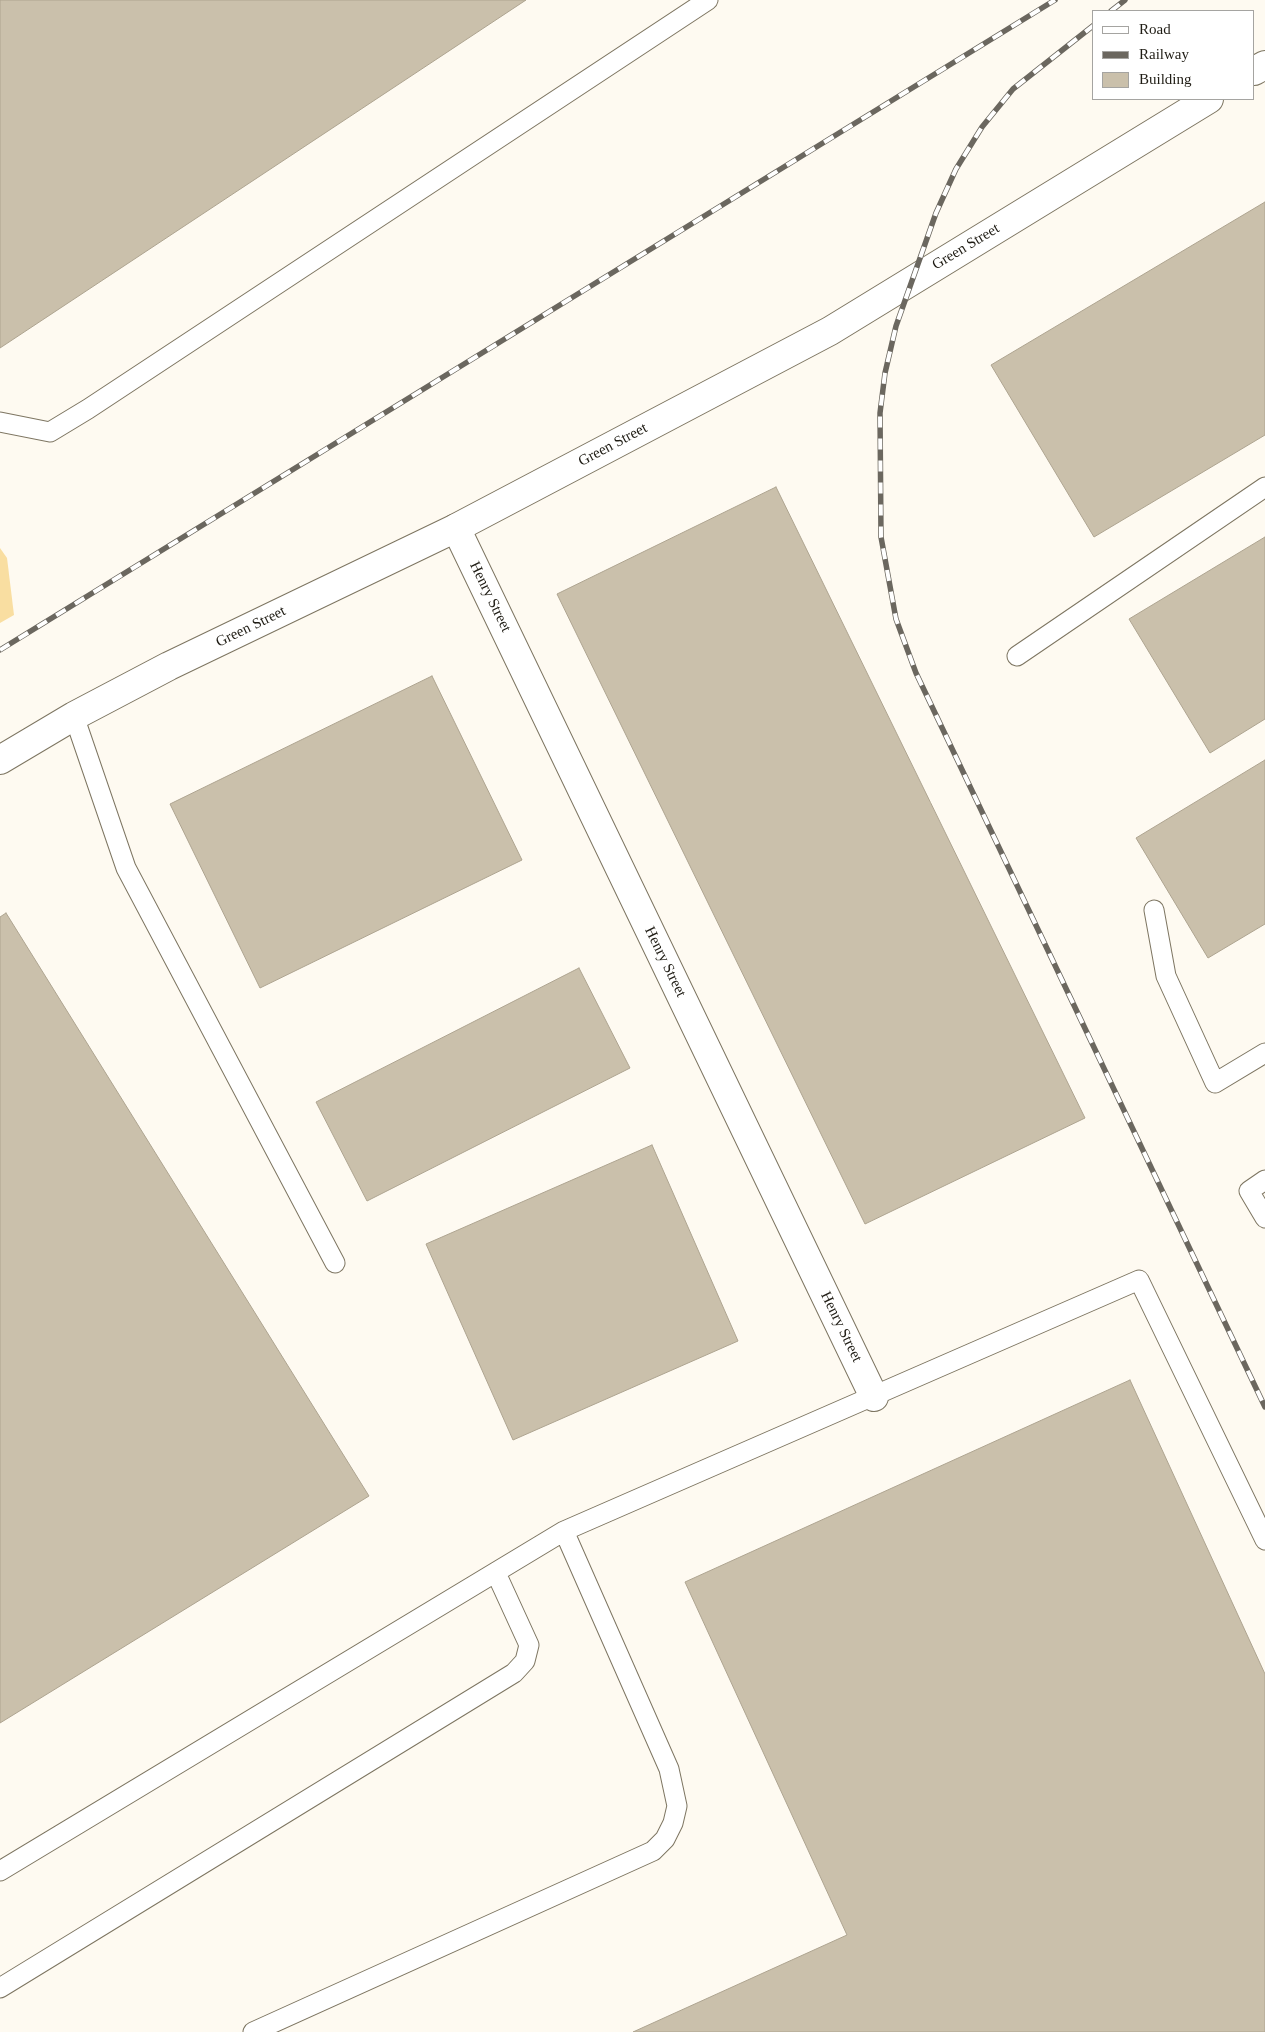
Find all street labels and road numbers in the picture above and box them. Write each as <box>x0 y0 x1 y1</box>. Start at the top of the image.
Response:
street label: Green Street <box>929 220 1003 274</box>
street label: Green Street <box>575 419 651 471</box>
street label: Henry Street <box>465 559 515 635</box>
street label: Green Street <box>213 602 289 652</box>
street label: Henry Street <box>640 924 690 1000</box>
street label: Henry Street <box>816 1289 866 1365</box>

